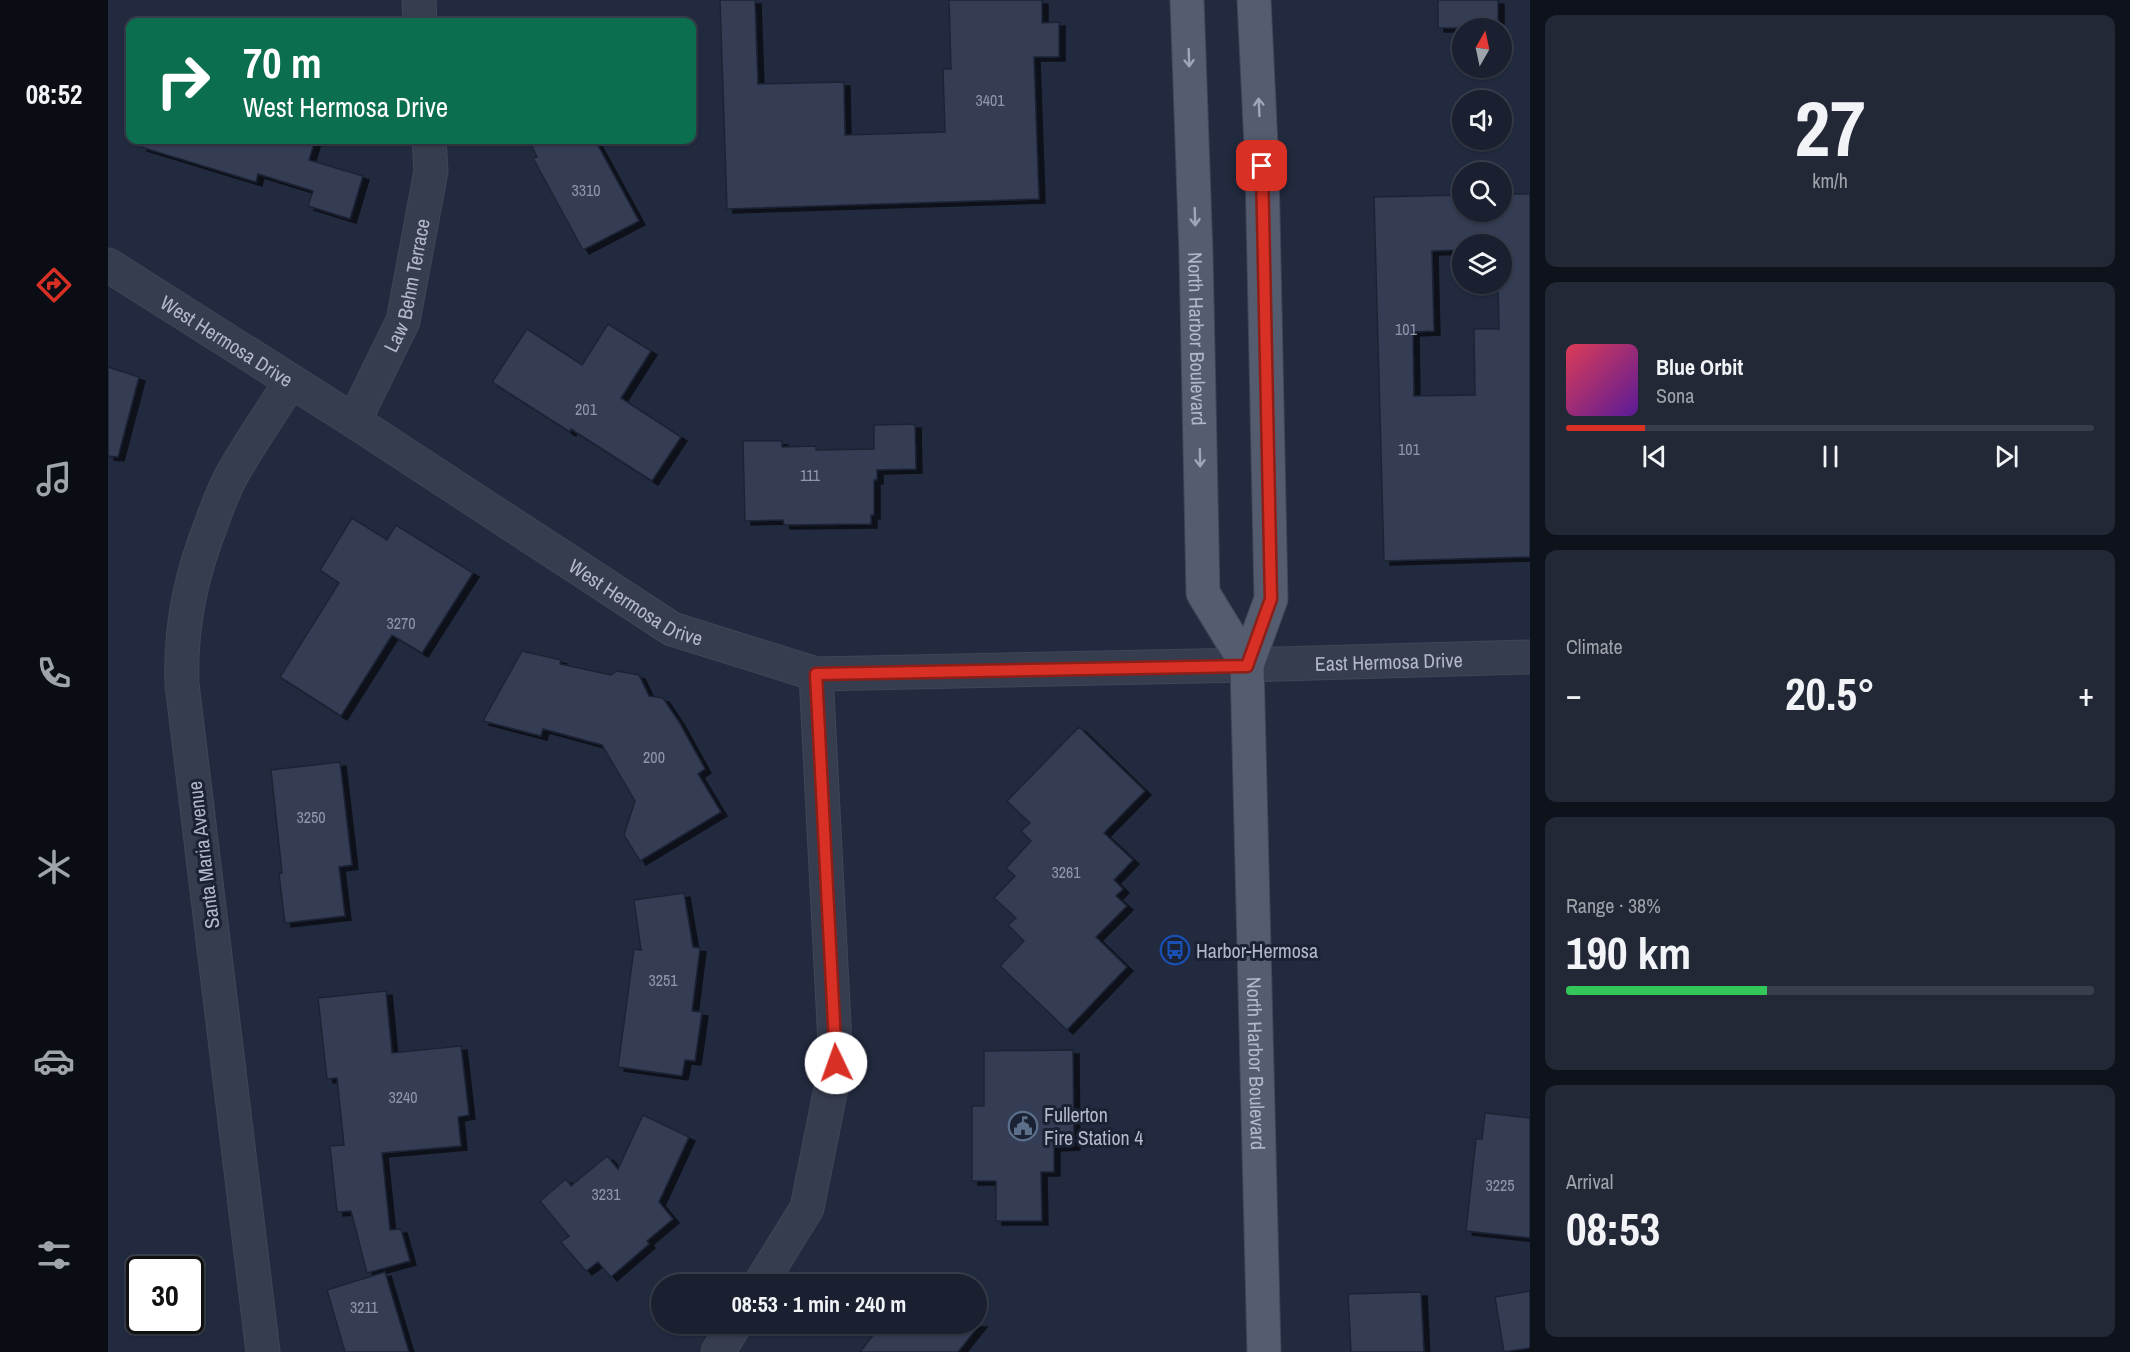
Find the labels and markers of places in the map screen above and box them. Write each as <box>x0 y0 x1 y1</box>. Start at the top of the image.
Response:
pin <box>1236 140 1287 191</box>
bus stop icon: Harbor-Hermosa <box>1159 934 1191 966</box>
place label: Harbor-Hermosa <box>1196 937 1318 964</box>
place label: Fullerton Fire Station 4 <box>1044 1101 1143 1151</box>
public building icon: Fullerton Fire Station 4 <box>1007 1110 1039 1142</box>

